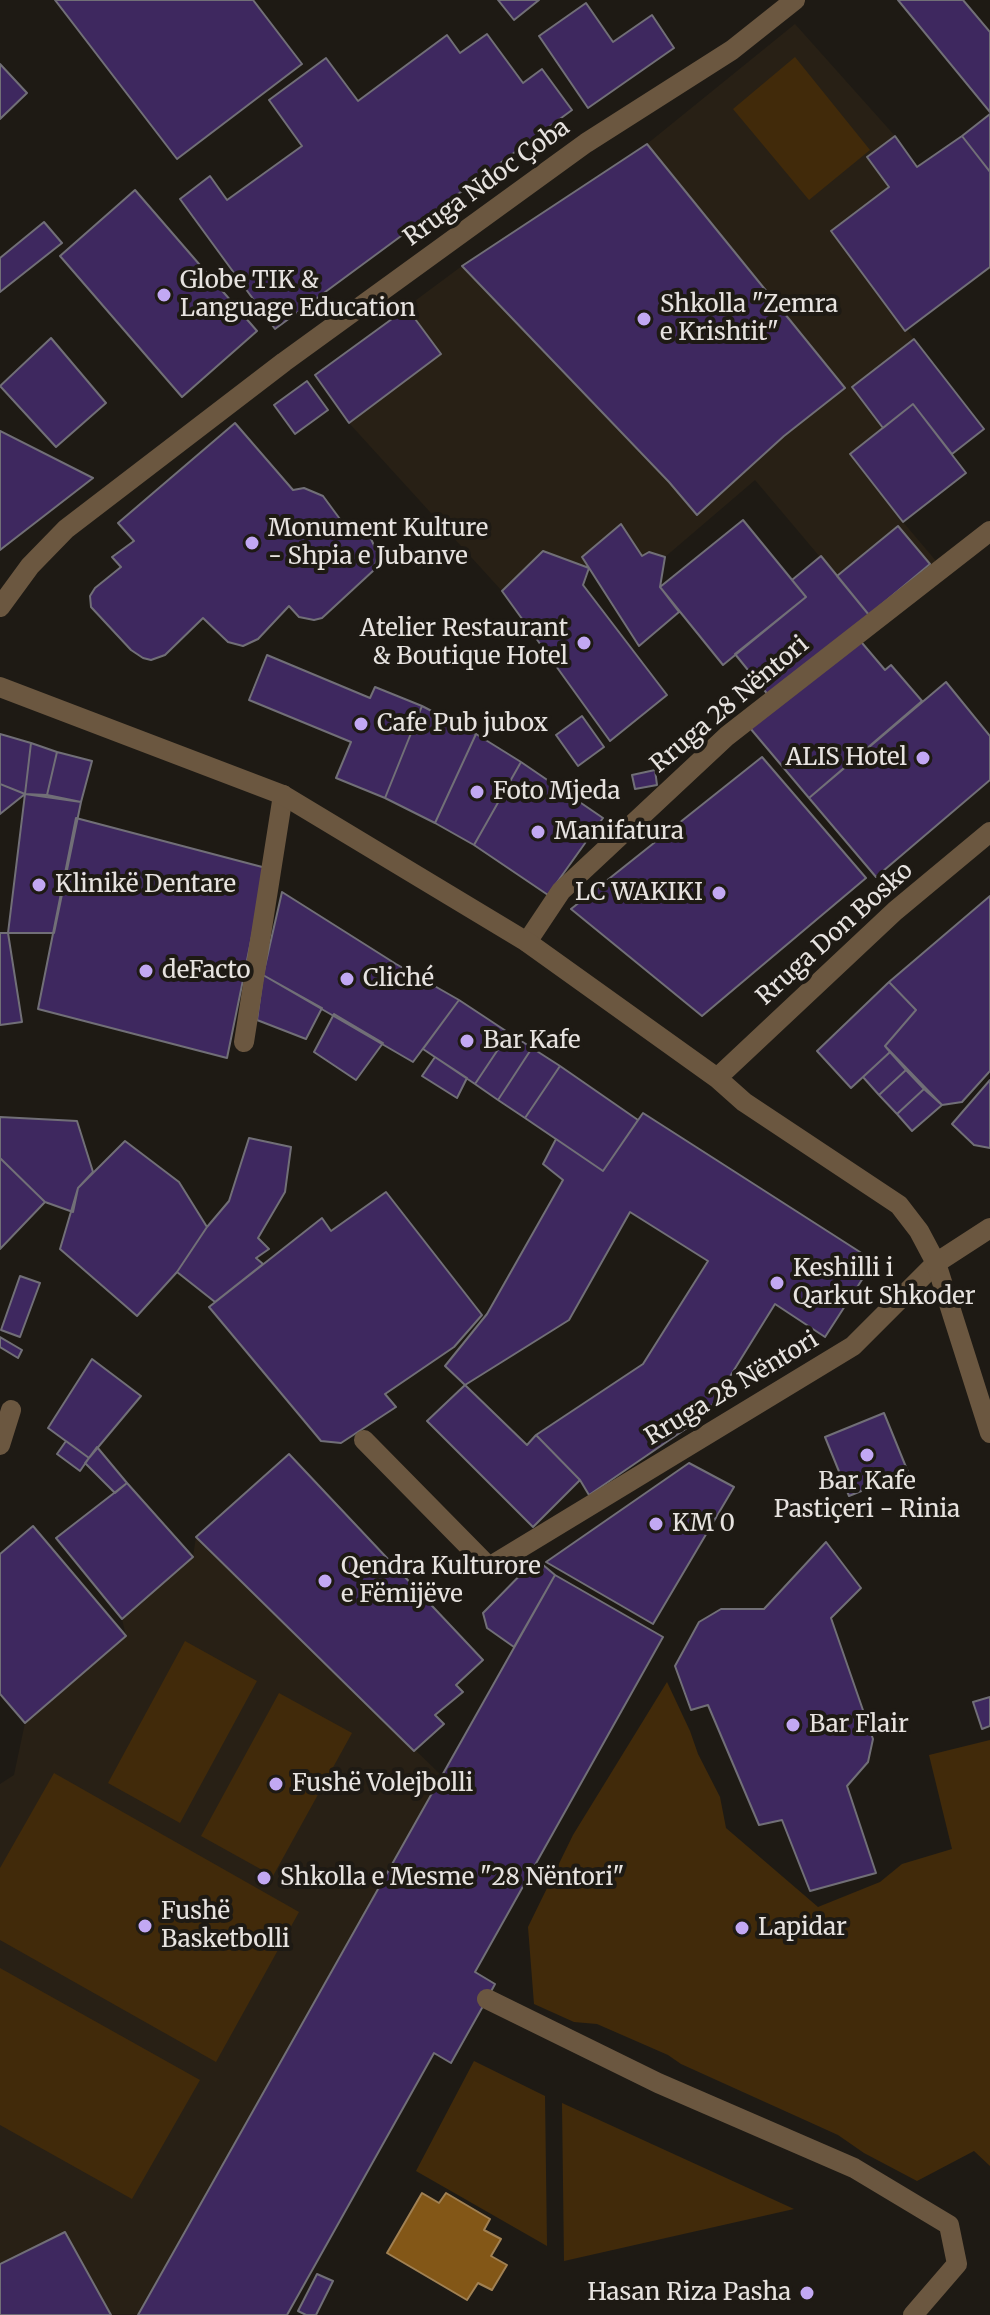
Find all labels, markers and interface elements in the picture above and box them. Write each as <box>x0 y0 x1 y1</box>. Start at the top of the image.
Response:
street label: Rruga Ndoc Çoba <box>399 113 575 253</box>
place label: Globe TIK & Language Education <box>180 267 416 323</box>
marker: Globe TIK & Language Education <box>155 286 173 304</box>
place label: Shkolla "Zemra e Krishtit" <box>660 291 838 347</box>
marker: Shkolla "Zemra e Krishtit" <box>635 310 653 328</box>
place label: Monument Kulture - Shpia e Jubanve <box>268 515 488 571</box>
marker: Monument Kulture - Shpia e Jubanve <box>243 534 261 552</box>
place label: Atelier Restaurant & Boutique Hotel <box>360 615 568 671</box>
street label: Rruga 28 Nëntori <box>645 631 815 779</box>
marker: Atelier Restaurant & Boutique Hotel <box>575 634 593 652</box>
place label: Cafe Pub jubox <box>377 710 548 738</box>
marker: Cafe Pub jubox <box>352 715 370 733</box>
place label: ALIS Hotel <box>785 744 907 772</box>
marker: ALIS Hotel <box>914 749 932 767</box>
place label: Foto Mjeda <box>493 778 620 806</box>
marker: Foto Mjeda <box>468 783 486 801</box>
place label: Manifatura <box>554 818 684 846</box>
marker: Manifatura <box>529 823 547 841</box>
street label: Rruga Don Bosko <box>751 856 919 1012</box>
place label: Klinikë Dentare <box>55 871 236 899</box>
marker: Klinikë Dentare <box>30 876 48 894</box>
place label: LC WAKIKI <box>575 879 703 907</box>
marker: LC WAKIKI <box>710 884 728 902</box>
place label: deFacto <box>162 957 250 985</box>
marker: deFacto <box>137 962 155 980</box>
place label: Cliché <box>363 965 434 993</box>
marker: Cliché <box>338 970 356 988</box>
place label: Bar Kafe <box>483 1027 581 1055</box>
marker: Bar Kafe <box>458 1032 476 1050</box>
place label: Keshilli i Qarkut Shkoder <box>793 1255 976 1311</box>
marker: Keshilli i Qarkut Shkoder <box>768 1274 786 1292</box>
street label: Rruga 28 Nëntori <box>640 1326 824 1452</box>
marker: Bar Kafe Pastiçeri - Rinia <box>858 1446 876 1464</box>
place label: Bar Kafe Pastiçeri - Rinia <box>774 1468 960 1524</box>
place label: KM 0 <box>672 1510 735 1538</box>
marker: KM 0 <box>647 1515 665 1533</box>
place label: Qendra Kulturore e Fëmijëve <box>341 1553 541 1609</box>
marker: Qendra Kulturore e Fëmijëve <box>316 1572 334 1590</box>
place label: Bar Flair <box>809 1711 909 1739</box>
marker: Bar Flair <box>784 1716 802 1734</box>
place label: Fushë Volejbolli <box>292 1770 473 1798</box>
marker: Fushë Volejbolli <box>267 1775 285 1793</box>
place label: Shkolla e Mesme "28 Nëntori" <box>280 1864 624 1892</box>
marker: Shkolla e Mesme "28 Nëntori" <box>255 1869 273 1887</box>
place label: Fushë Basketbolli <box>161 1898 290 1954</box>
place label: Lapidar <box>758 1914 847 1942</box>
marker: Fushë Basketbolli <box>136 1917 154 1935</box>
marker: Lapidar <box>733 1919 751 1937</box>
place label: Hasan Riza Pasha <box>587 2279 791 2307</box>
marker: Hasan Riza Pasha <box>798 2284 816 2302</box>

